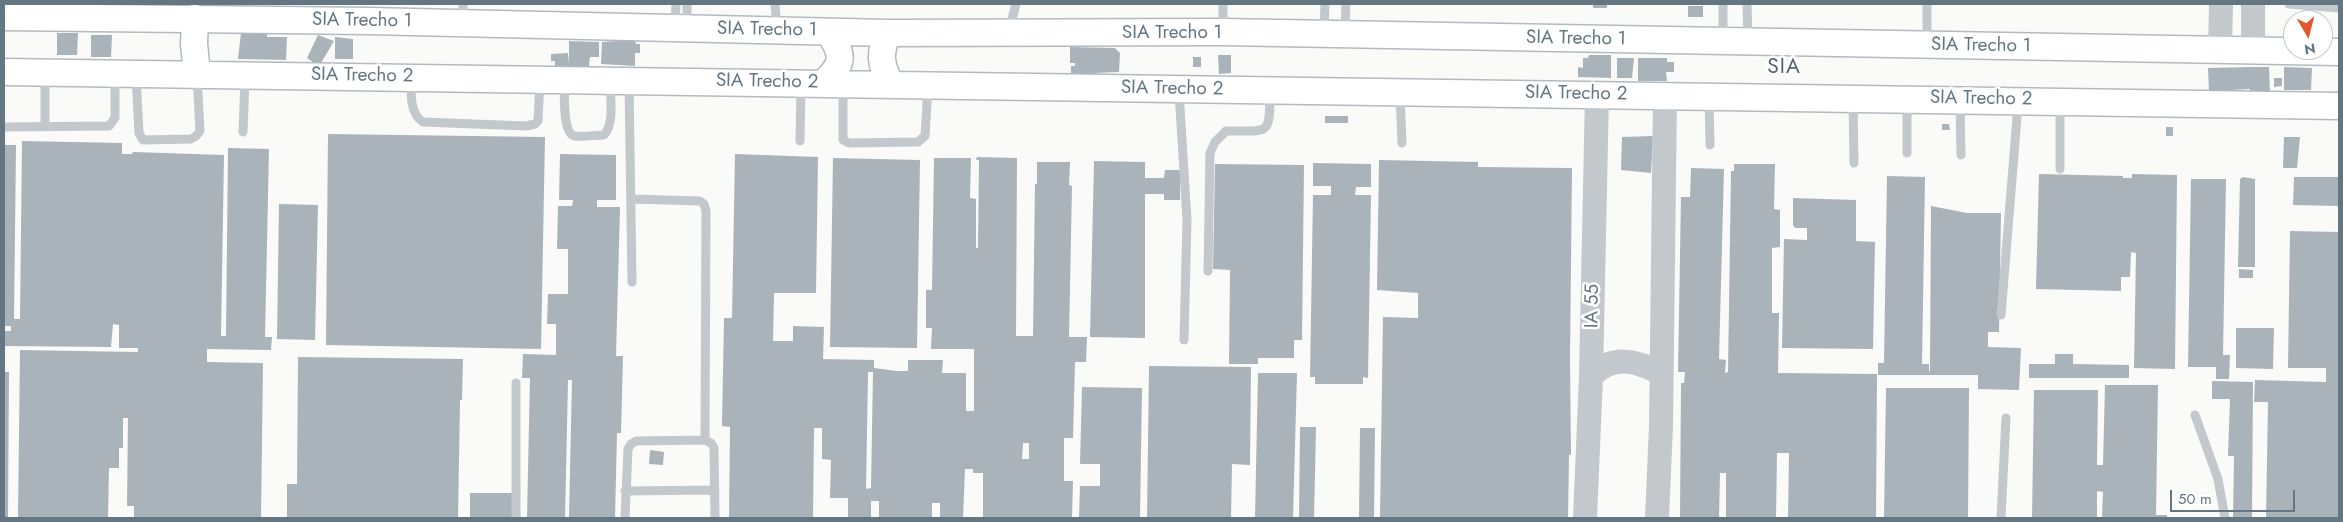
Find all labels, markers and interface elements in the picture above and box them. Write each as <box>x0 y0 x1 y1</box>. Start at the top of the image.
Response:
street label: SIA Trecho 1 <box>312 9 412 33</box>
north arrow <box>2283 10 2333 60</box>
street label: SIA Trecho 1 <box>717 18 817 42</box>
street label: SIA Trecho 1 <box>1122 22 1222 44</box>
street label: SIA Trecho 1 <box>1526 27 1626 51</box>
street label: SIA Trecho 1 <box>1931 34 2031 58</box>
text: N <box>2303 38 2317 60</box>
district label: SIA <box>1767 55 1801 81</box>
street label: SIA Trecho 2 <box>311 64 413 88</box>
street label: SIA Trecho 2 <box>716 70 818 94</box>
street label: SIA Trecho 2 <box>1121 77 1223 101</box>
street label: SIA Trecho 2 <box>1525 82 1627 106</box>
street label: SIA Trecho 2 <box>1930 87 2032 111</box>
street label: IA 55 <box>1581 284 1605 328</box>
scale bar <box>2173 480 2298 512</box>
text: 50 m <box>2178 488 2212 510</box>

